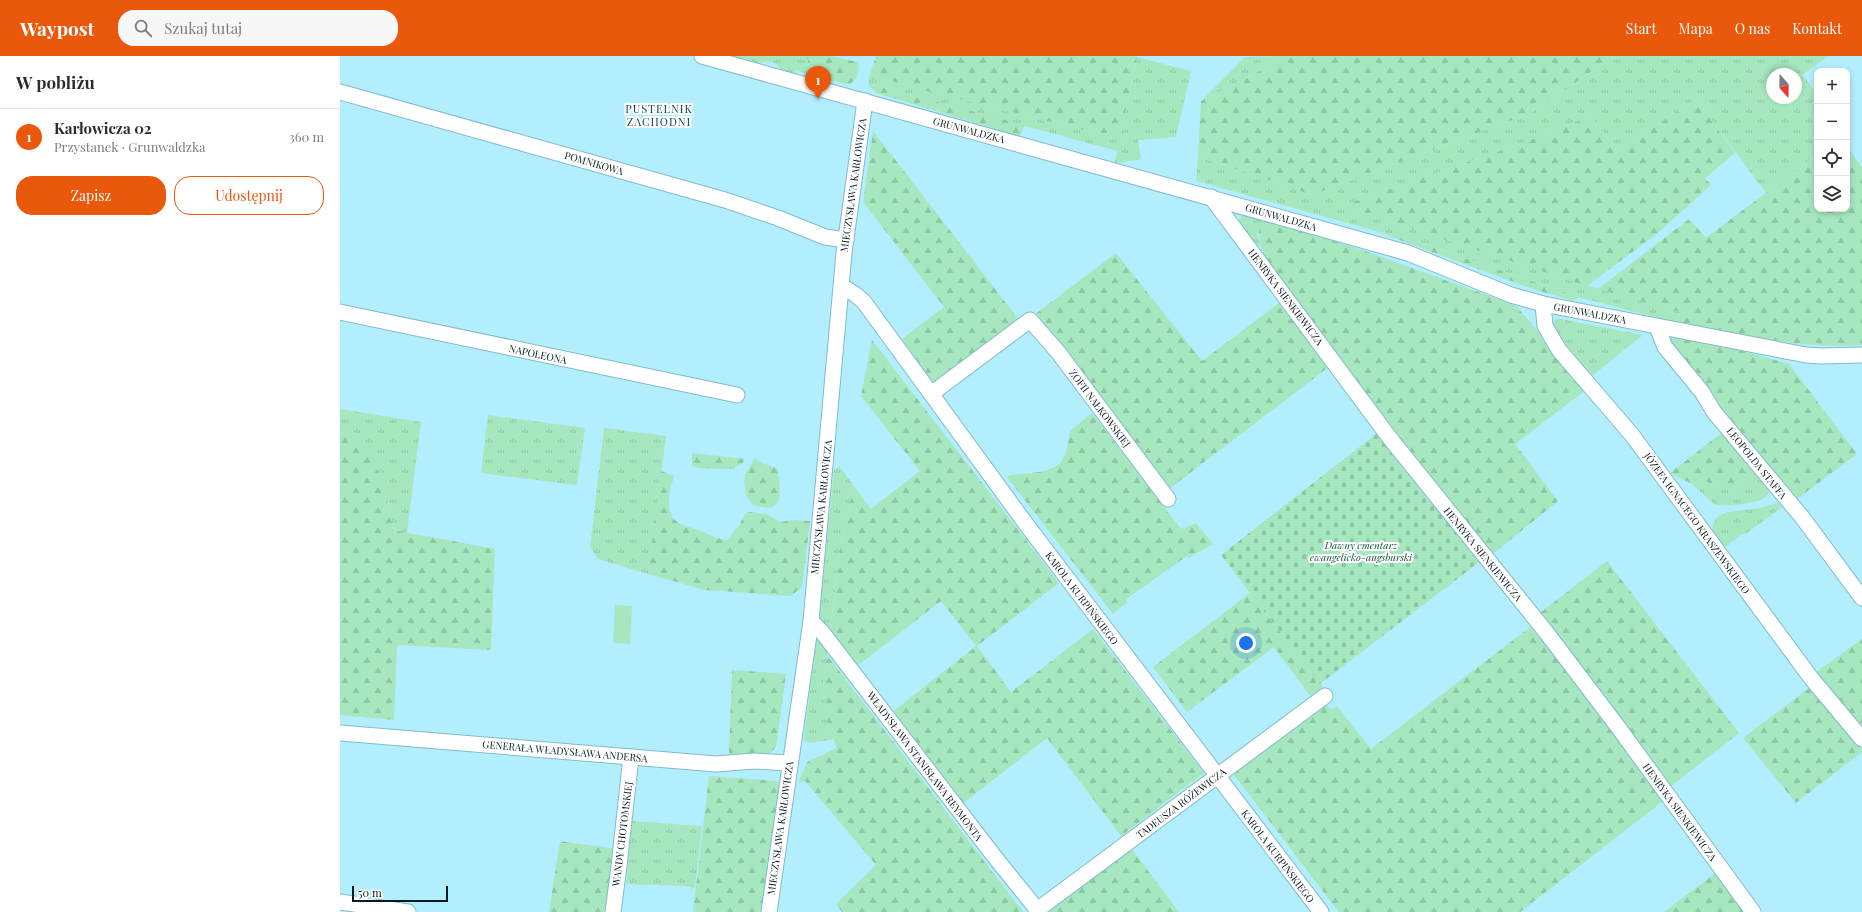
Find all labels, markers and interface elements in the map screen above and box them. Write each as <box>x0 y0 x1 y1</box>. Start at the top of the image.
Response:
search box <box>118 10 398 46</box>
text: Waypost <box>20 15 94 41</box>
icon: search <box>132 17 154 39</box>
text: Szukaj tutaj <box>164 18 242 38</box>
text: Start <box>1626 19 1657 38</box>
text: Mapa <box>1679 19 1713 38</box>
text: O nas <box>1735 19 1770 38</box>
text: Kontakt <box>1792 19 1842 38</box>
pin: 1 <box>805 66 831 99</box>
north arrow <box>1766 68 1802 104</box>
map controls <box>1814 68 1850 212</box>
button: + <box>1814 68 1850 104</box>
text: W pobliżu <box>16 71 95 93</box>
district label: PUSTELNIK ZACHODNI <box>625 101 693 129</box>
button: − <box>1814 104 1850 140</box>
street label: GRUNWALDZKA <box>932 114 1007 146</box>
street label: MIECZYSŁAWA KARŁOWICZA <box>837 116 869 253</box>
text: Karłowicza 02 <box>54 118 152 138</box>
text: 1 <box>27 128 31 145</box>
text: 360 m <box>289 128 324 145</box>
text: Przystanek · Grunwaldzka <box>54 138 206 155</box>
button: locate <box>1814 140 1850 176</box>
street label: POMNIKOWA <box>563 148 626 178</box>
button: Zapisz <box>16 176 166 215</box>
button: Udostępnij <box>174 176 324 215</box>
button: layers <box>1814 176 1850 212</box>
street label: GRUNWALDZKA <box>1244 200 1319 234</box>
street label: HENRYKA SIENKIEWICZA <box>1245 246 1327 349</box>
street label: GRUNWALDZKA <box>1552 299 1628 327</box>
street label: NAPOLEONA <box>508 341 569 367</box>
street label: ZOFII NAŁKOWSKIEJ <box>1066 366 1134 450</box>
street label: LEOPOLDA STAFFA <box>1724 424 1791 502</box>
street label: MIECZYSŁAWA KARŁOWICZA <box>807 438 835 575</box>
street label: JÓZEFA IGNACEGO KRASZEWSKIEGO <box>1640 449 1753 597</box>
street label: HENRYKA SIENKIEWICZA <box>1441 504 1526 605</box>
park label: Dawny cmentarz ewangelicko-augsburski <box>1310 538 1413 564</box>
street label: KAROLA KURPIŃSKIEGO <box>1042 549 1122 647</box>
your location <box>1236 633 1256 653</box>
street label: WŁADYSŁAWA STANISŁAWA REYMONTA <box>863 688 986 844</box>
street label: GENERAŁA WŁADYSŁAWA ANDERSA <box>482 737 649 765</box>
street label: MIECZYSŁAWA KARŁOWICZA <box>764 759 796 896</box>
street label: HENRYKA SIENKIEWICZA <box>1640 760 1721 864</box>
street label: TADEUSZA RÓŻEWICZA <box>1133 764 1229 842</box>
street label: WANDY CHOTOMSKIEJ <box>609 781 635 888</box>
street label: KAROLA KURPIŃSKIEGO <box>1238 807 1318 905</box>
scale bar <box>352 884 448 903</box>
text: 50 m <box>358 885 382 900</box>

